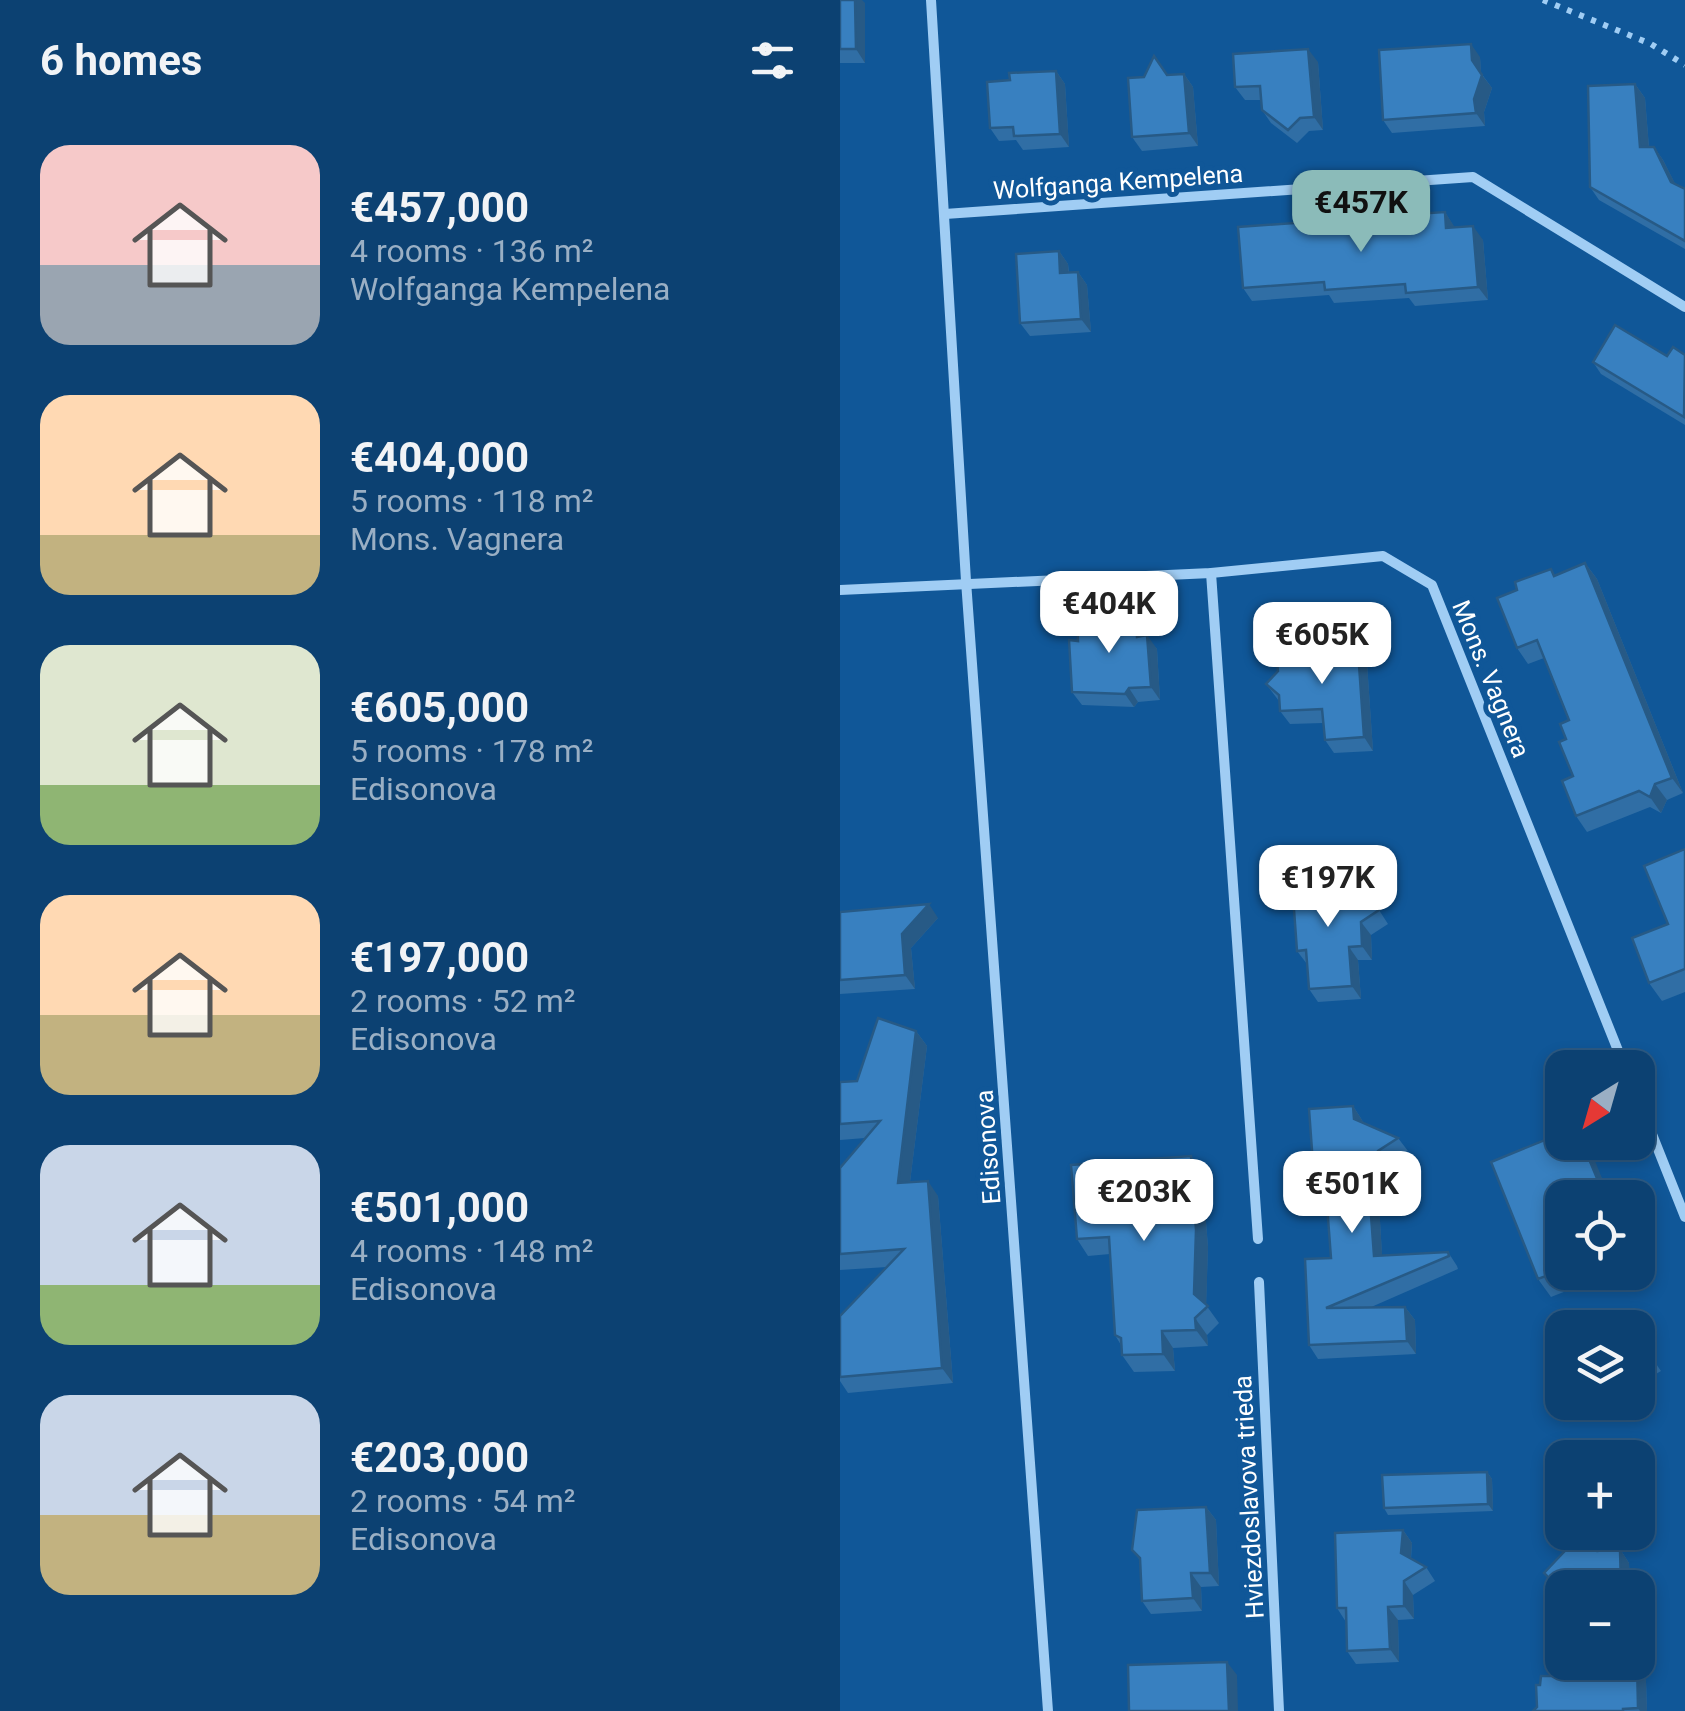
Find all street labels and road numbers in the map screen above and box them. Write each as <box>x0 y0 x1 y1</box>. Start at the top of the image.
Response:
street label: Wolfganga Kempelena <box>992 159 1244 205</box>
street label: Mons. Vagnera <box>1446 596 1536 762</box>
street label: Edisonova <box>970 1089 1006 1205</box>
street label: Hviezdoslavova trieda <box>1228 1375 1270 1619</box>

